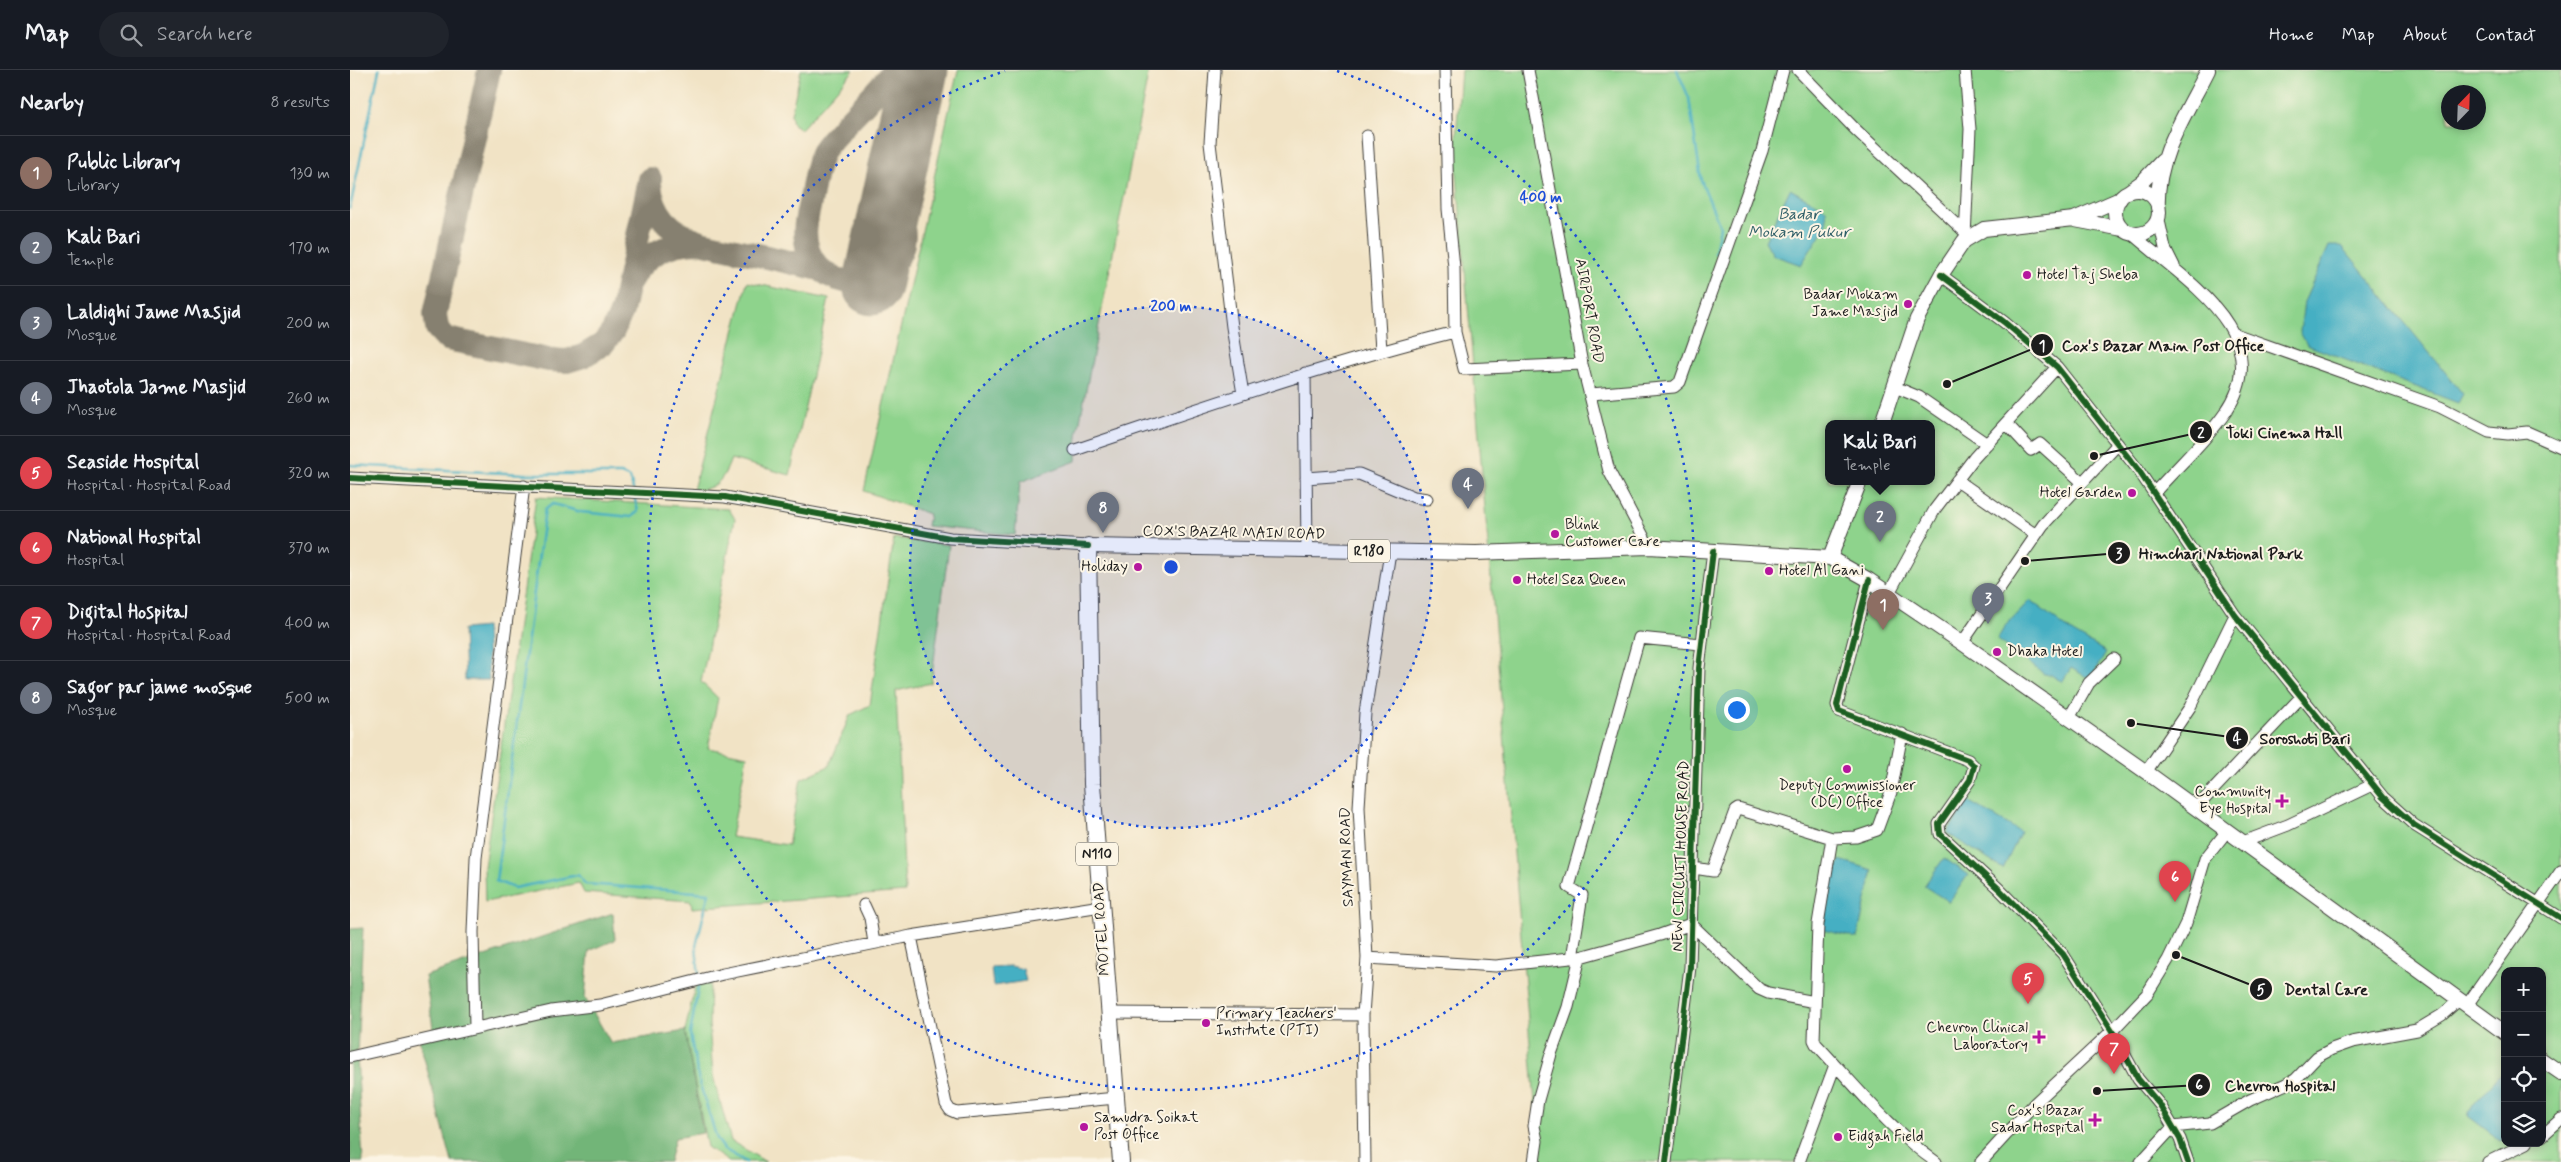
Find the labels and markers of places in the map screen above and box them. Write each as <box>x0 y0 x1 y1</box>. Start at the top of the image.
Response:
place label: Hotel Taj Sheba <box>2037 265 2138 285</box>
marker: Hotel Taj Sheba <box>2021 269 2033 281</box>
place label: Badar Mokam Jame Masjid <box>1803 285 1898 322</box>
marker: Badar Mokam Jame Masjid <box>1902 298 1914 310</box>
callout: Cox's Bazar Main Post Office <box>2030 330 2271 361</box>
callout: Toki Cinema Hall <box>2189 417 2354 448</box>
pin: 4 <box>1452 468 1484 509</box>
place label: Hotel Garden <box>2040 483 2122 503</box>
marker: Hotel Garden <box>2126 487 2138 499</box>
pin: 8 <box>1087 492 1119 533</box>
pin: 2 <box>1864 501 1896 542</box>
place label: Blink Customer Care <box>1565 515 1660 552</box>
marker: Blink Customer Care <box>1549 528 1561 540</box>
callout: Himchari National Park <box>2107 538 2311 569</box>
place label: Holiday <box>1081 557 1128 577</box>
centre of rings <box>1162 558 1180 576</box>
marker: Holiday <box>1132 561 1144 573</box>
place label: Hotel Al Gani <box>1779 561 1864 581</box>
marker: Hotel Al Gani <box>1763 565 1775 577</box>
place label: Hotel Sea Queen <box>1527 570 1626 590</box>
marker: Hotel Sea Queen <box>1511 574 1523 586</box>
pin: 3 <box>1972 583 2004 624</box>
pin: 1 <box>1867 589 1899 630</box>
place label: Dhaka Hotel <box>2007 642 2082 662</box>
marker: Dhaka Hotel <box>1991 646 2003 658</box>
callout: Soroshoti Bari <box>2225 722 2361 753</box>
marker: Deputy Commissioner (DC) Office <box>1841 763 1853 775</box>
place label: Deputy Commissioner (DC) Office <box>1779 776 1916 813</box>
place label: Community Eye Hospital <box>2195 782 2271 819</box>
marker: Community Eye Hospital <box>2275 794 2289 808</box>
pin: 6 <box>2159 861 2191 902</box>
pin: 5 <box>2012 963 2044 1004</box>
callout: Dental Care <box>2249 974 2378 1005</box>
place label: Primary Teachers' Institute (PTI) <box>1216 1004 1337 1041</box>
marker: Primary Teachers' Institute (PTI) <box>1200 1017 1212 1029</box>
place label: Chevron Clinical Laboratory <box>1926 1018 2028 1055</box>
marker: Chevron Clinical Laboratory <box>2032 1030 2046 1044</box>
pin: 7 <box>2098 1033 2130 1074</box>
callout: Chevron Hospital <box>2187 1070 2348 1101</box>
place label: Cox's Bazar Sadar Hospital <box>1991 1101 2084 1138</box>
place label: Samudra Soikat Post Office <box>1094 1108 1199 1145</box>
marker: Cox's Bazar Sadar Hospital <box>2088 1113 2102 1127</box>
marker: Samudra Soikat Post Office <box>1078 1121 1090 1133</box>
place label: Eidgah Field <box>1848 1127 1923 1148</box>
marker: Eidgah Field <box>1832 1131 1844 1143</box>

